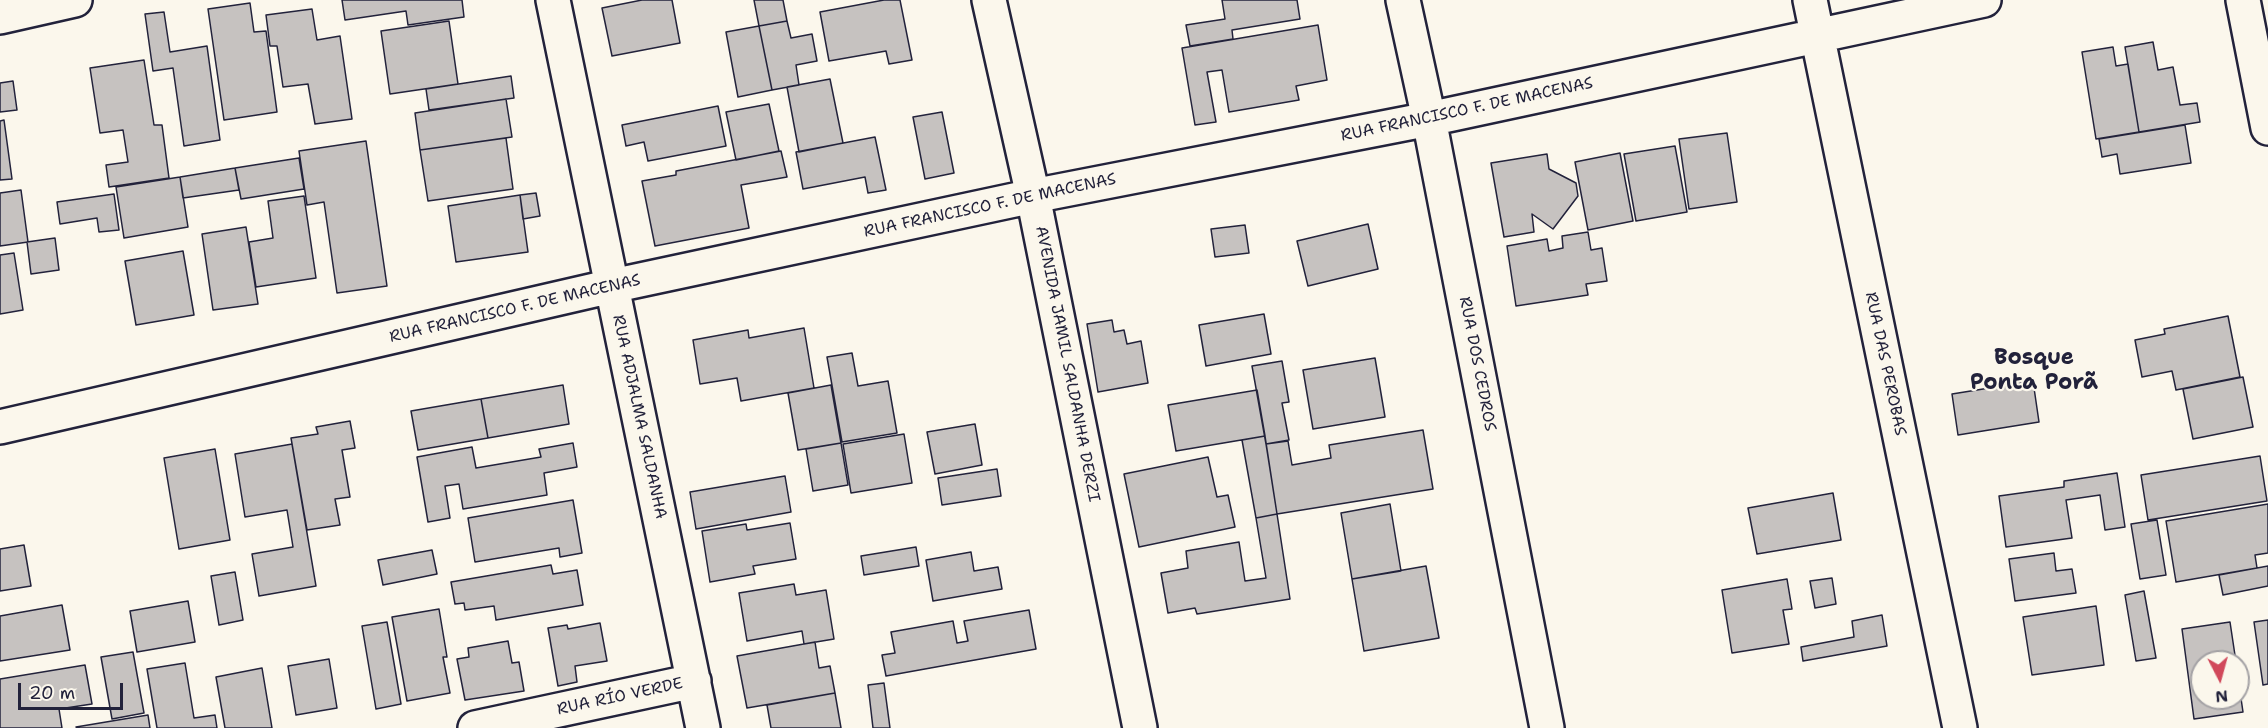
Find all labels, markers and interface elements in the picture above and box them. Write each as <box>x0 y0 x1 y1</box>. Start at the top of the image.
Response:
street label: RUA FRANCISCO F. DE MACENAS <box>1339 74 1595 146</box>
street label: RUA FRANCISCO F. DE MACENAS <box>862 170 1118 242</box>
street label: AVENIDA JAMIL SALDANHA DERZI <box>1031 224 1103 504</box>
street label: RUA FRANCISCO F. DE MACENAS <box>388 271 642 347</box>
street label: RUA DAS PEROBAS <box>1860 290 1910 438</box>
street label: RUA DOS CEDROS <box>1455 295 1499 433</box>
street label: RUA ADJALMA SALDANHA <box>608 313 670 521</box>
district label: Bosque Ponta Porã <box>1970 345 2098 396</box>
north arrow <box>2190 650 2250 710</box>
scale bar <box>21 671 126 709</box>
street label: RUA RÍO VERDE <box>555 674 685 720</box>
text: 20 m <box>29 681 75 705</box>
text: N <box>2214 685 2229 708</box>

